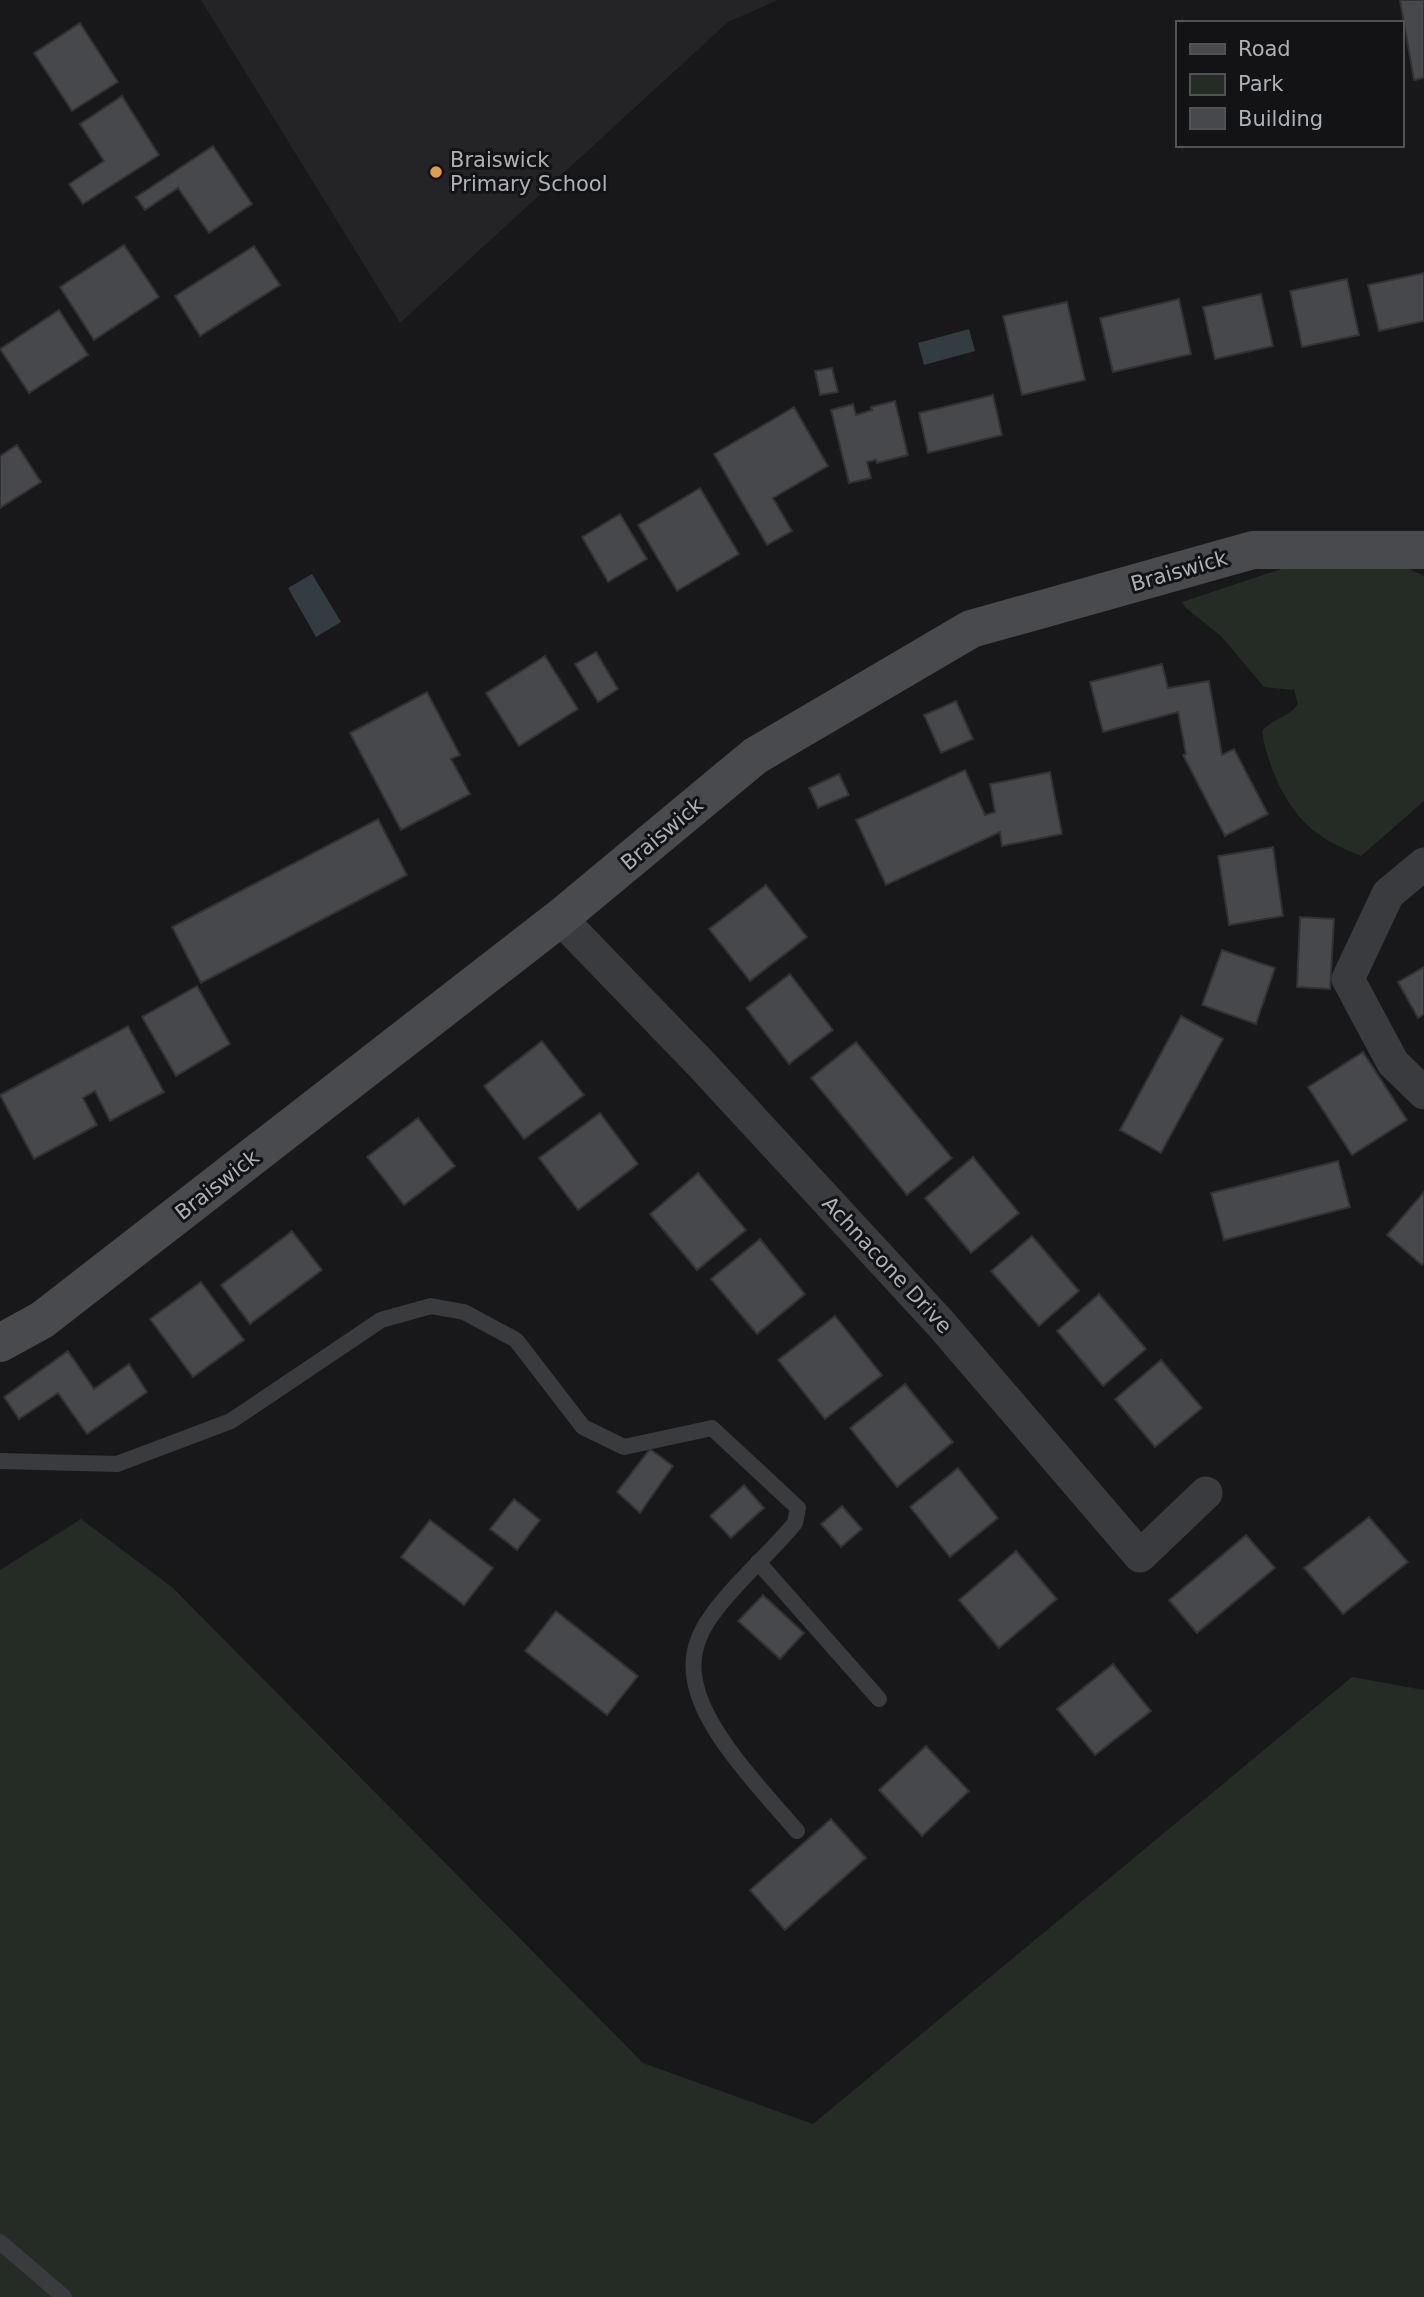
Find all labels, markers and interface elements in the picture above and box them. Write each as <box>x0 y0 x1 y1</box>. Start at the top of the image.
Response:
legend <box>1176 21 1403 147</box>
text: Road <box>1238 37 1291 61</box>
text: Park <box>1238 72 1284 96</box>
text: Building <box>1238 107 1323 131</box>
place label: Braiswick Primary School <box>450 148 608 196</box>
marker: Braiswick Primary School <box>428 164 444 180</box>
street label: Braiswick <box>1128 546 1231 596</box>
street label: Braiswick <box>616 792 708 875</box>
street label: Braiswick <box>170 1144 264 1225</box>
street label: Achnacone Drive <box>817 1192 957 1338</box>

